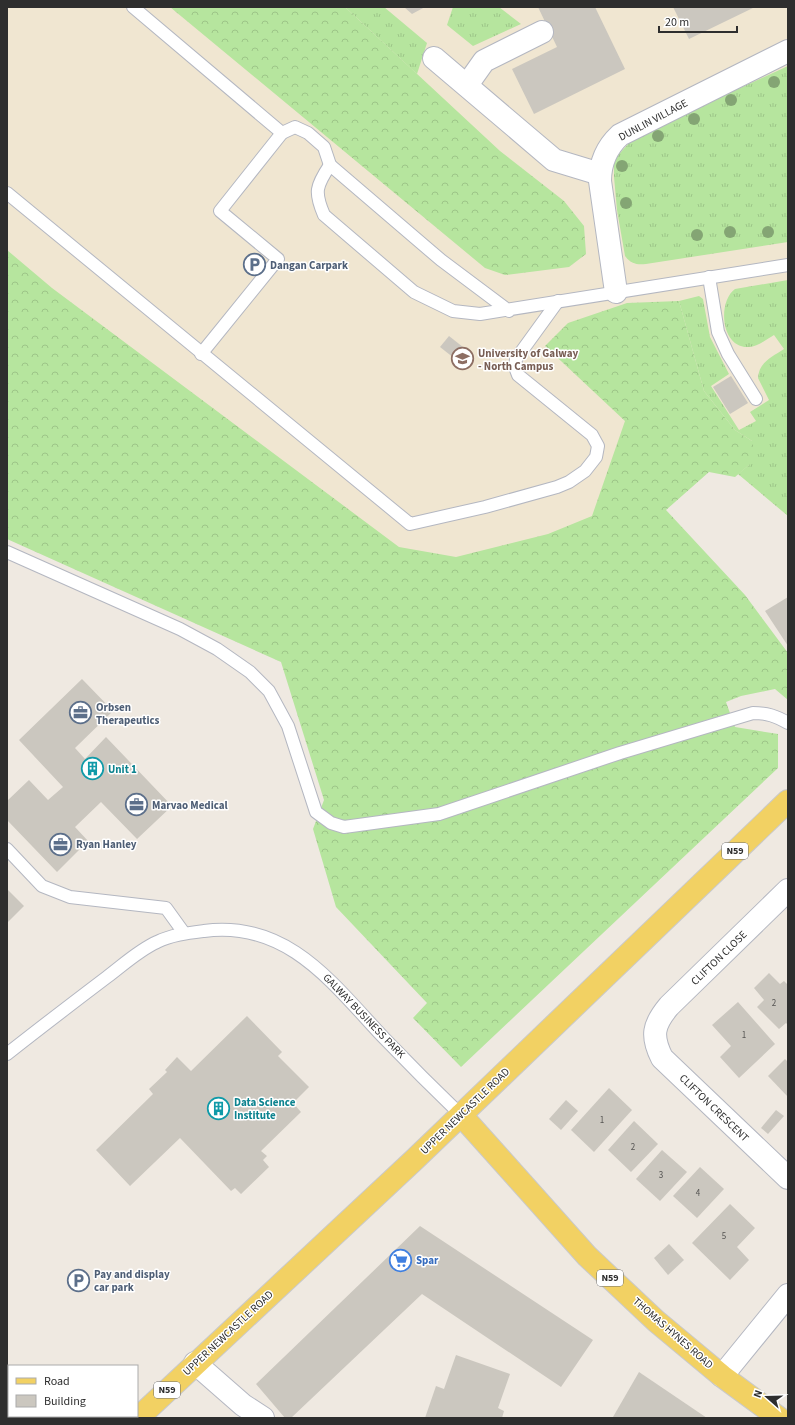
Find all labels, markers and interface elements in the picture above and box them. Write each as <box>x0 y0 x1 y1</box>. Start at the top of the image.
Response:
scale bar <box>659 8 737 34</box>
text: 20 m <box>665 14 689 31</box>
street label: DUNLIN VILLAGE <box>616 95 690 145</box>
parking icon: Dangan Carpark <box>242 252 268 278</box>
place label: Dangan Carpark <box>270 258 348 273</box>
school or university icon: University of Galway - North Campus <box>450 346 476 372</box>
place label: University of Galway - North Campus <box>478 346 579 374</box>
office icon: Orbsen Therapeutics <box>68 700 94 726</box>
place label: Orbsen Therapeutics <box>96 700 160 728</box>
building icon: Unit 1 <box>79 756 105 782</box>
place label: Unit 1 <box>108 762 137 777</box>
office icon: Marvao Medical <box>123 792 149 818</box>
place label: Marvao Medical <box>152 798 229 813</box>
office icon: Ryan Hanley <box>47 831 73 857</box>
place label: Ryan Hanley <box>76 837 137 852</box>
road number: N59 <box>722 843 748 859</box>
street label: CLIFTON CLOSE <box>688 927 750 989</box>
street label: GALWAY BUSINESS PARK <box>319 970 409 1062</box>
house number: 2 <box>772 997 777 1010</box>
house number: 1 <box>742 1029 746 1042</box>
street label: UPPER NEWCASTLE ROAD <box>417 1064 513 1158</box>
street label: CLIFTON CRESCENT <box>676 1071 752 1145</box>
building icon: Data Science Institute <box>205 1095 231 1121</box>
place label: Data Science Institute <box>234 1095 296 1123</box>
house number: 1 <box>600 1114 604 1127</box>
house number: 2 <box>631 1141 636 1154</box>
house number: 3 <box>659 1169 664 1182</box>
house number: 4 <box>696 1187 701 1200</box>
house number: 5 <box>722 1230 727 1243</box>
supermarket icon: Spar <box>388 1247 414 1273</box>
place label: Spar <box>416 1253 439 1268</box>
parking icon: Pay and display car park <box>66 1267 92 1293</box>
place label: Pay and display car park <box>94 1267 170 1295</box>
road number: N59 <box>597 1270 623 1286</box>
street label: UPPER NEWCASTLE ROAD <box>180 1287 277 1379</box>
street label: THOMAS HYNES ROAD <box>630 1294 717 1372</box>
legend <box>8 1365 138 1417</box>
text: Road <box>44 1373 70 1390</box>
north arrow <box>747 1377 787 1417</box>
road number: N59 <box>154 1382 180 1398</box>
text: N <box>750 1388 766 1400</box>
text: Building <box>44 1393 86 1410</box>

